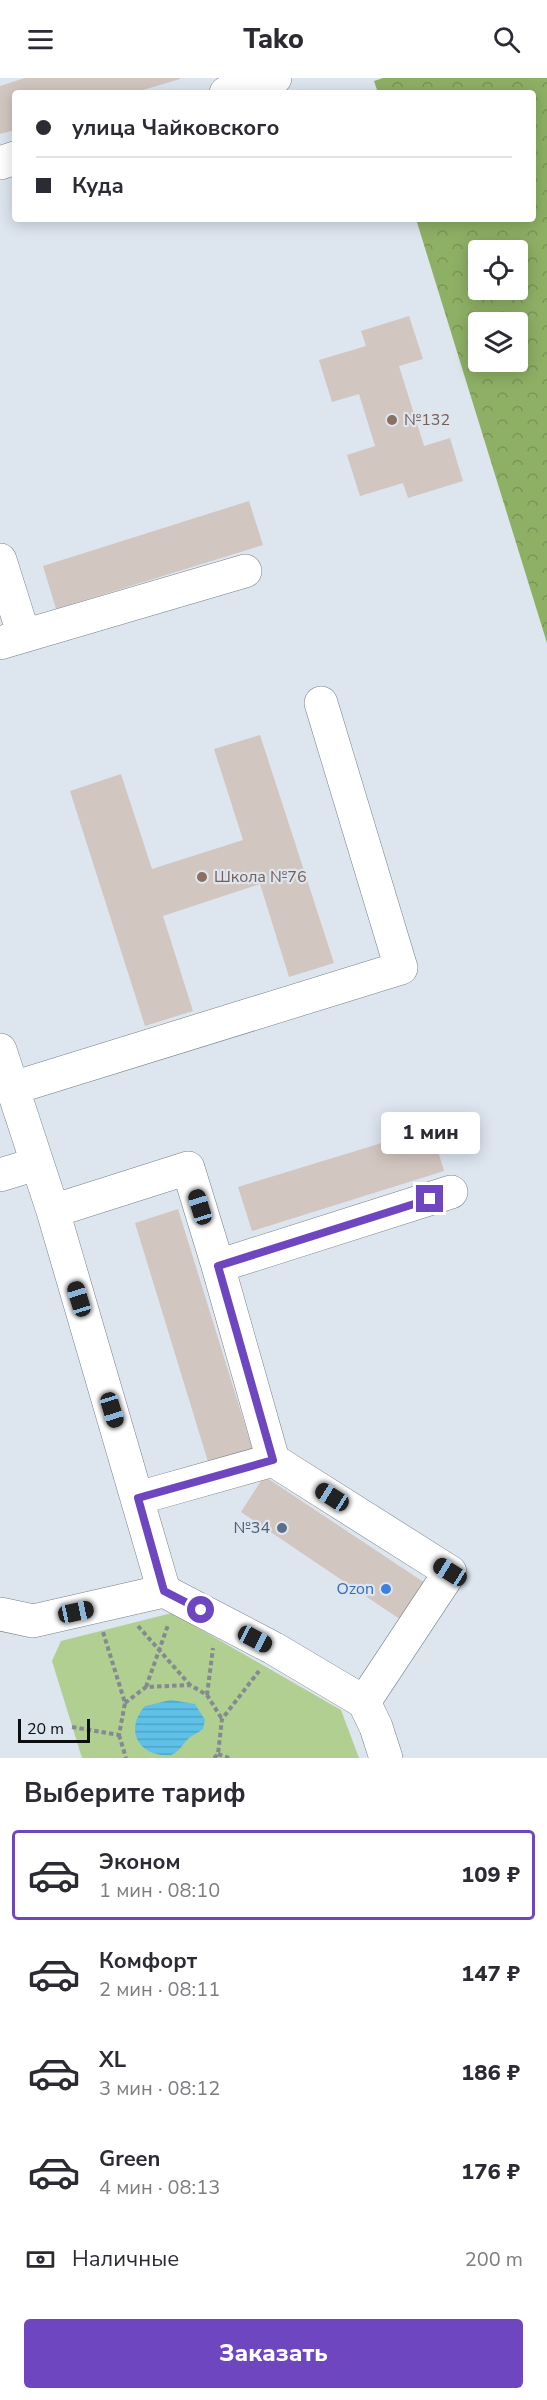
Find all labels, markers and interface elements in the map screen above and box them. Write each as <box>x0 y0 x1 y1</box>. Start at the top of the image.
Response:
text: Tako <box>243 21 304 58</box>
icon: menu <box>24 23 57 56</box>
icon: search <box>490 23 523 56</box>
text: улица Чайковского <box>72 113 279 143</box>
text: Куда <box>72 171 124 201</box>
map controls <box>468 240 528 372</box>
button: locate <box>468 240 528 300</box>
button: layers <box>468 312 528 372</box>
place label: №132 <box>404 409 450 431</box>
marker: №132 <box>385 413 399 427</box>
place label: Школа №76 <box>214 866 307 888</box>
marker: Школа №76 <box>195 870 209 884</box>
callout: 1 мин <box>380 1112 480 1154</box>
text: 1 мин <box>402 1119 459 1146</box>
route end <box>416 1185 443 1212</box>
car <box>186 1187 214 1227</box>
car <box>65 1279 93 1319</box>
car <box>98 1390 126 1430</box>
car <box>312 1480 352 1514</box>
place label: №34 <box>234 1517 270 1539</box>
marker: №34 <box>275 1521 289 1535</box>
car <box>430 1555 470 1589</box>
place label: Ozon <box>336 1578 374 1600</box>
marker: Ozon <box>379 1582 393 1596</box>
route start <box>187 1596 214 1623</box>
car <box>57 1599 95 1625</box>
car <box>235 1623 275 1655</box>
scale bar <box>18 1716 90 1744</box>
text: 20 m <box>27 1718 64 1740</box>
text: Выберите тариф <box>24 1775 246 1812</box>
text: Эконом <box>99 1847 181 1877</box>
icon: car <box>27 1848 81 1902</box>
text: 109 ₽ <box>461 1860 520 1890</box>
text: 1 мин · 08:10 <box>99 1877 220 1904</box>
text: Комфорт <box>99 1946 197 1976</box>
icon: car <box>27 1947 81 2001</box>
text: 147 ₽ <box>461 1959 520 1989</box>
text: 2 мин · 08:11 <box>99 1976 220 2003</box>
text: XL <box>99 2045 126 2075</box>
icon: car <box>27 2046 81 2100</box>
text: 186 ₽ <box>461 2058 520 2088</box>
text: 3 мин · 08:12 <box>99 2075 220 2102</box>
text: Green <box>99 2144 160 2174</box>
icon: car <box>27 2145 81 2199</box>
text: 176 ₽ <box>461 2157 520 2187</box>
text: 4 мин · 08:13 <box>99 2174 220 2201</box>
icon: cash <box>24 2243 57 2276</box>
text: Наличные <box>72 2244 179 2274</box>
text: 200 m <box>465 2246 523 2273</box>
button: Заказать <box>24 2319 523 2388</box>

